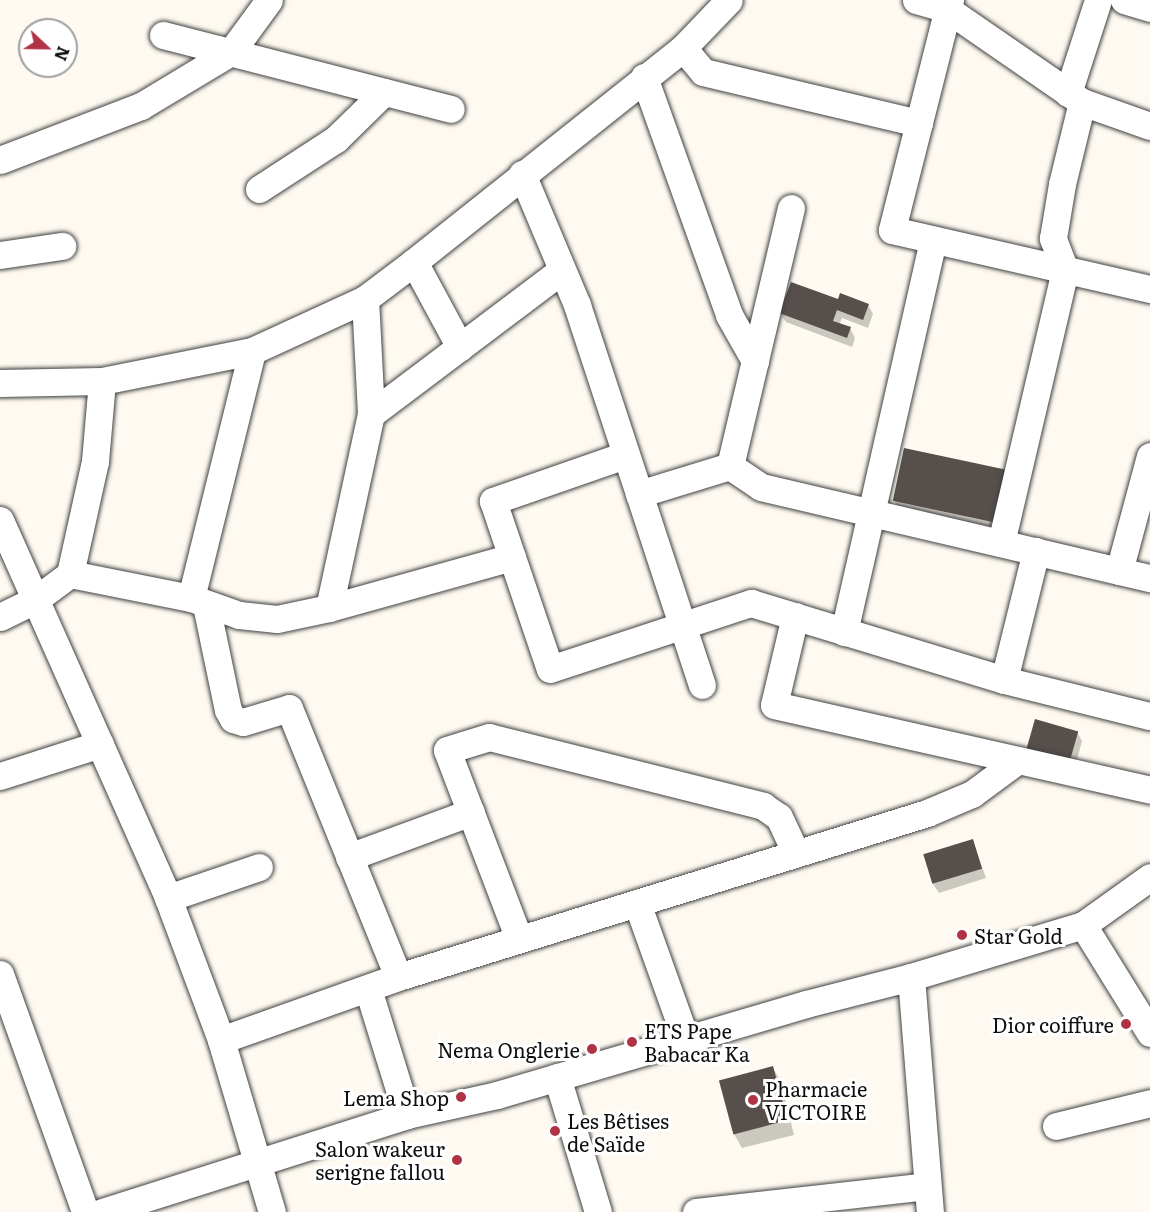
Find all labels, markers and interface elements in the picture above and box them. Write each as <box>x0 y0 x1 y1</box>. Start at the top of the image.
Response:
north arrow <box>18 18 78 78</box>
text: N <box>49 43 76 65</box>
place label: Star Gold <box>974 923 1063 947</box>
marker: Star Gold <box>955 928 969 942</box>
place label: Dior coiffure <box>992 1012 1114 1036</box>
marker: Dior coiffure <box>1119 1017 1133 1031</box>
place label: ETS Pape Babacar Ka <box>644 1018 750 1065</box>
marker: ETS Pape Babacar Ka <box>625 1035 639 1049</box>
place label: Nema Onglerie <box>437 1037 580 1061</box>
marker: Nema Onglerie <box>585 1042 599 1056</box>
place label: Pharmacie VICTOIRE <box>765 1076 867 1123</box>
place label: Lema Shop <box>343 1085 449 1109</box>
marker: Lema Shop <box>454 1090 468 1104</box>
marker: Pharmacie VICTOIRE <box>746 1093 760 1107</box>
place label: Les Bêtises de Saïde <box>567 1108 669 1155</box>
marker: Les Bêtises de Saïde <box>548 1124 562 1138</box>
place label: Salon wakeur serigne fallou <box>315 1136 445 1183</box>
marker: Salon wakeur serigne fallou <box>450 1153 464 1167</box>

